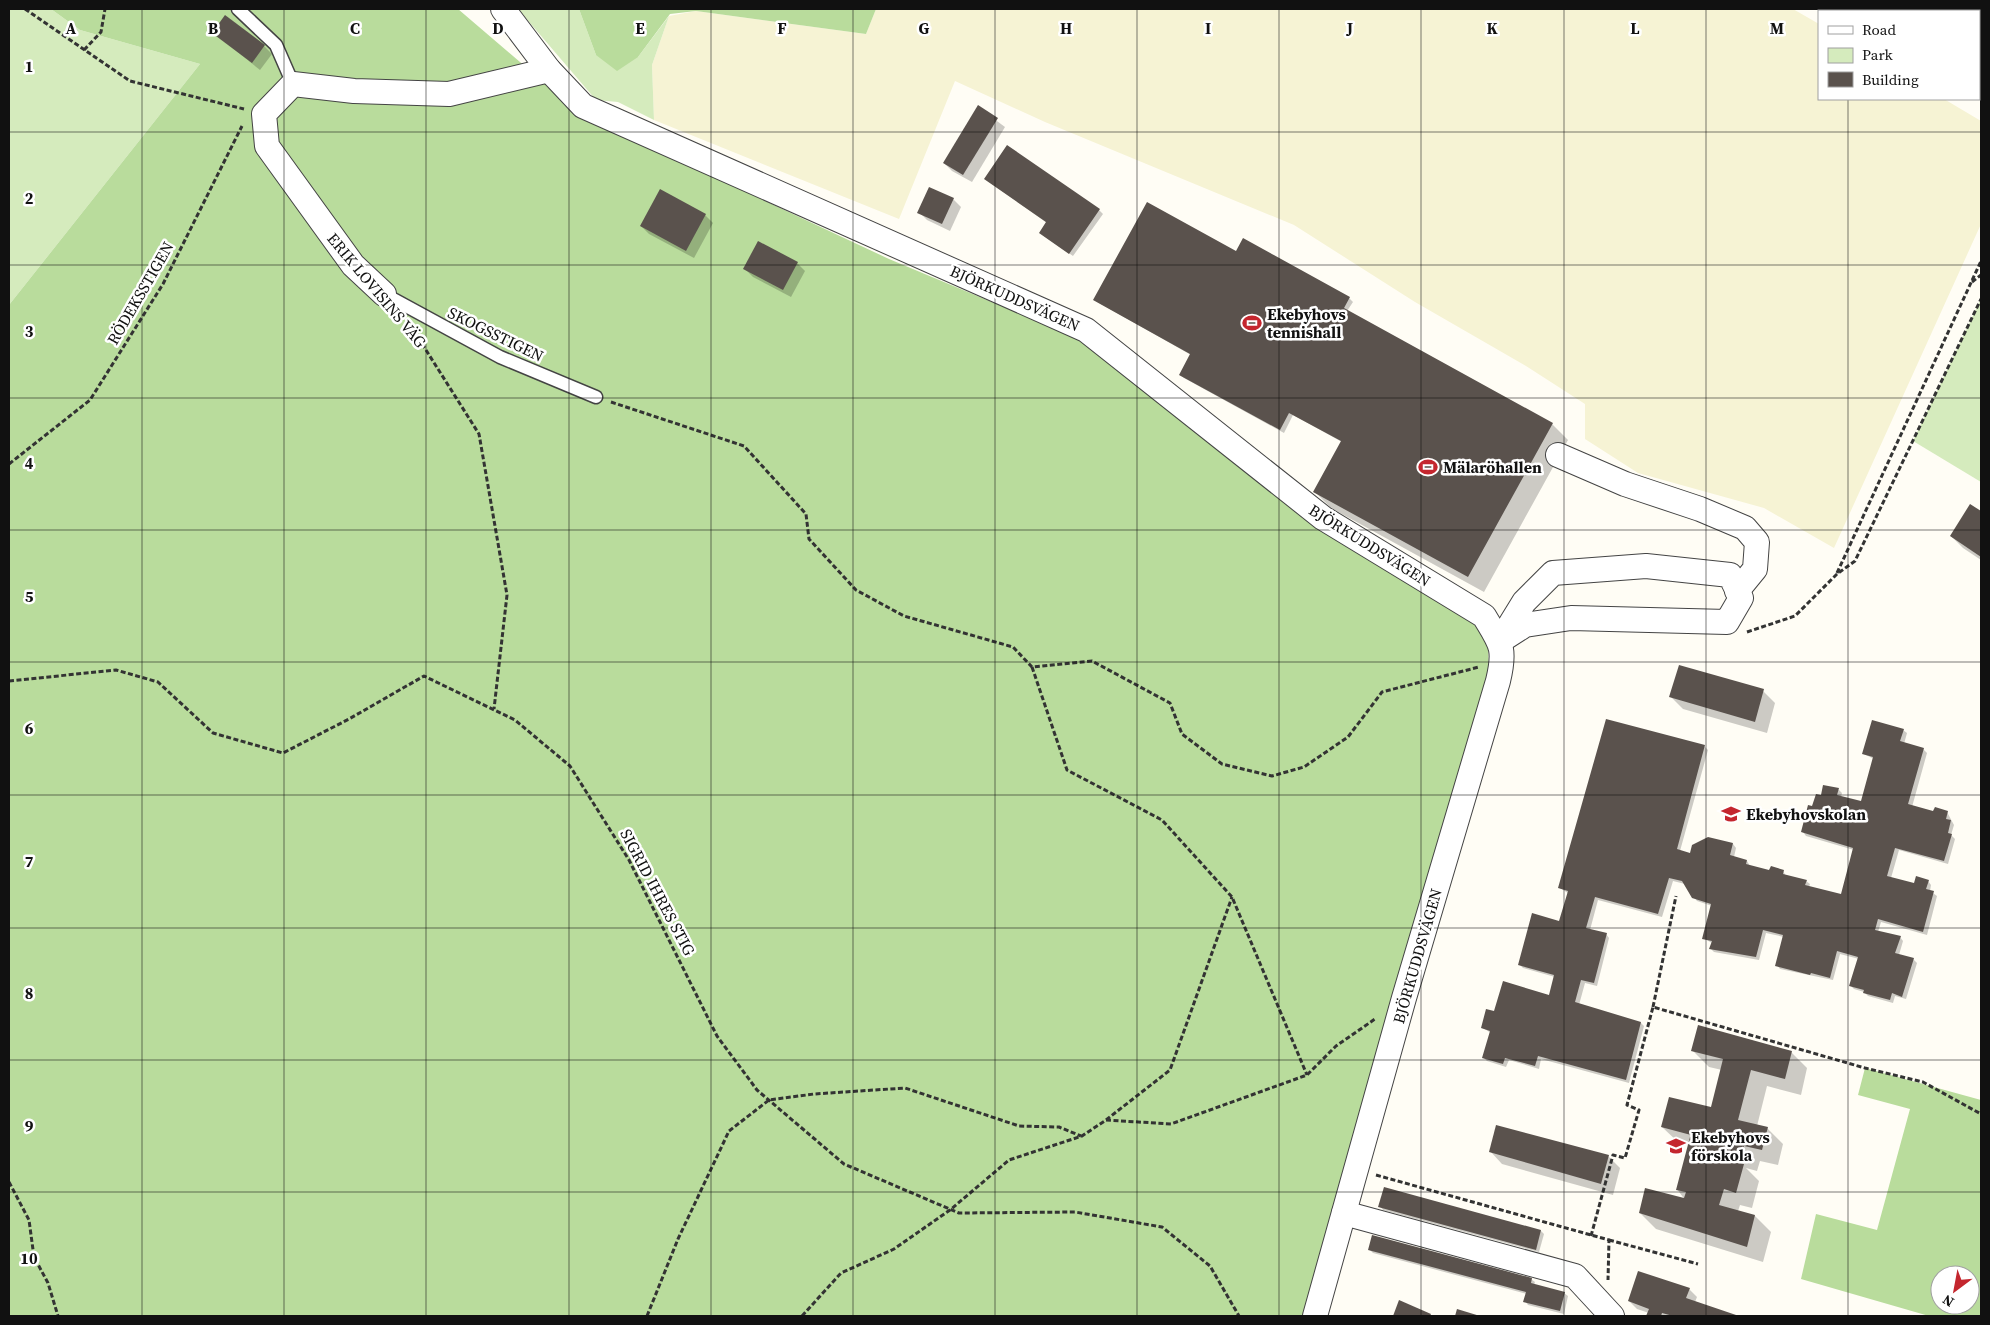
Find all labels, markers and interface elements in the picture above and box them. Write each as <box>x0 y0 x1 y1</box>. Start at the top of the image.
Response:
legend <box>1818 10 1980 100</box>
text: A <box>66 17 77 39</box>
text: B <box>208 17 219 39</box>
text: C <box>350 17 360 39</box>
text: D <box>492 17 504 39</box>
text: E <box>635 17 645 39</box>
text: F <box>777 17 787 39</box>
text: G <box>919 17 930 39</box>
text: H <box>1060 17 1072 39</box>
text: I <box>1205 17 1211 39</box>
text: J <box>1346 17 1353 39</box>
text: K <box>1486 17 1498 39</box>
text: L <box>1630 17 1640 39</box>
text: M <box>1770 17 1784 39</box>
text: Road <box>1862 19 1896 40</box>
text: Park <box>1862 44 1894 65</box>
text: 1 <box>25 55 33 77</box>
text: Building <box>1862 69 1919 90</box>
text: 2 <box>25 187 34 209</box>
street label: ERIK LOVISINS VÄG <box>322 228 432 352</box>
street label: RÖDEKSSTIGEN <box>102 237 179 349</box>
street label: BJÖRKUDDSVÄGEN <box>947 260 1084 337</box>
street label: SKOGSSTIGEN <box>444 301 548 367</box>
place label: Ekebyhovs tennishall <box>1267 303 1346 343</box>
sports icon: Ekebyhovs tennishall <box>1241 312 1263 334</box>
text: 3 <box>25 320 34 342</box>
text: 4 <box>25 452 34 474</box>
sports icon: Mälaröhallen <box>1417 456 1439 478</box>
place label: Mälaröhallen <box>1443 456 1542 478</box>
street label: BJÖRKUDDSVÄGEN <box>1305 499 1435 591</box>
text: 5 <box>25 585 34 607</box>
text: 6 <box>25 717 34 739</box>
school or university icon: Ekebyhovskolan <box>1720 803 1742 825</box>
place label: Ekebyhovskolan <box>1746 803 1866 825</box>
street label: SIGRID IHRES STIG <box>615 825 701 959</box>
text: 7 <box>25 850 34 872</box>
street label: BJÖRKUDDSVÄGEN <box>1387 886 1447 1026</box>
text: 8 <box>25 982 33 1004</box>
text: 9 <box>25 1115 34 1137</box>
place label: Ekebyhovs förskola <box>1691 1126 1770 1166</box>
school or university icon: Ekebyhovs förskola <box>1665 1135 1687 1157</box>
text: 10 <box>20 1247 38 1269</box>
north arrow <box>1930 1265 1980 1315</box>
text: N <box>1938 1290 1958 1312</box>

